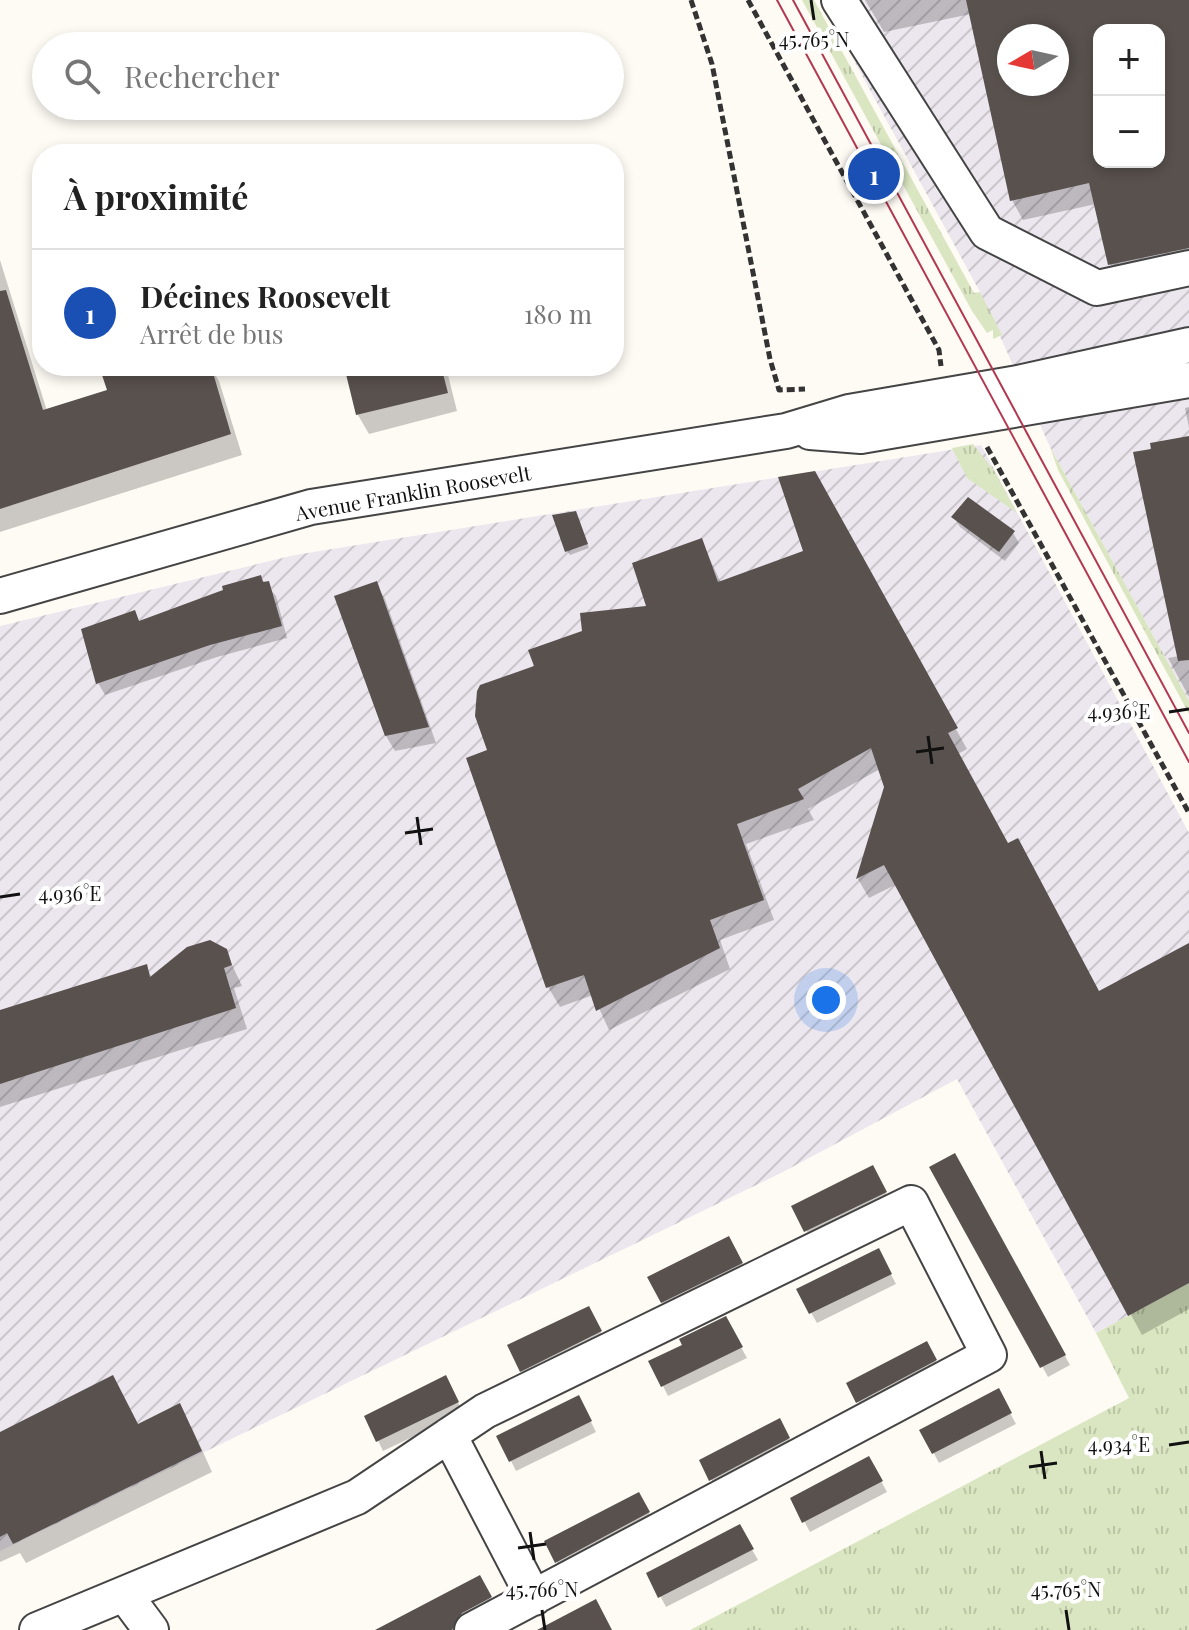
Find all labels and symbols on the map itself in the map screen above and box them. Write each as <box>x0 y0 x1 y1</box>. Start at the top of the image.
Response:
north arrow <box>997 24 1069 96</box>
text: 45.765°N <box>779 25 849 52</box>
pin: 1 <box>848 144 900 204</box>
street label: Avenue Franklin Roosevelt <box>292 458 534 526</box>
text: 4.936°E <box>1087 697 1151 724</box>
text: 4.936°E <box>38 879 102 906</box>
your location <box>806 980 846 1020</box>
text: 4.934°E <box>1088 1430 1150 1457</box>
text: 45.766°N <box>506 1575 578 1602</box>
text: 45.765°N <box>1031 1575 1101 1602</box>

